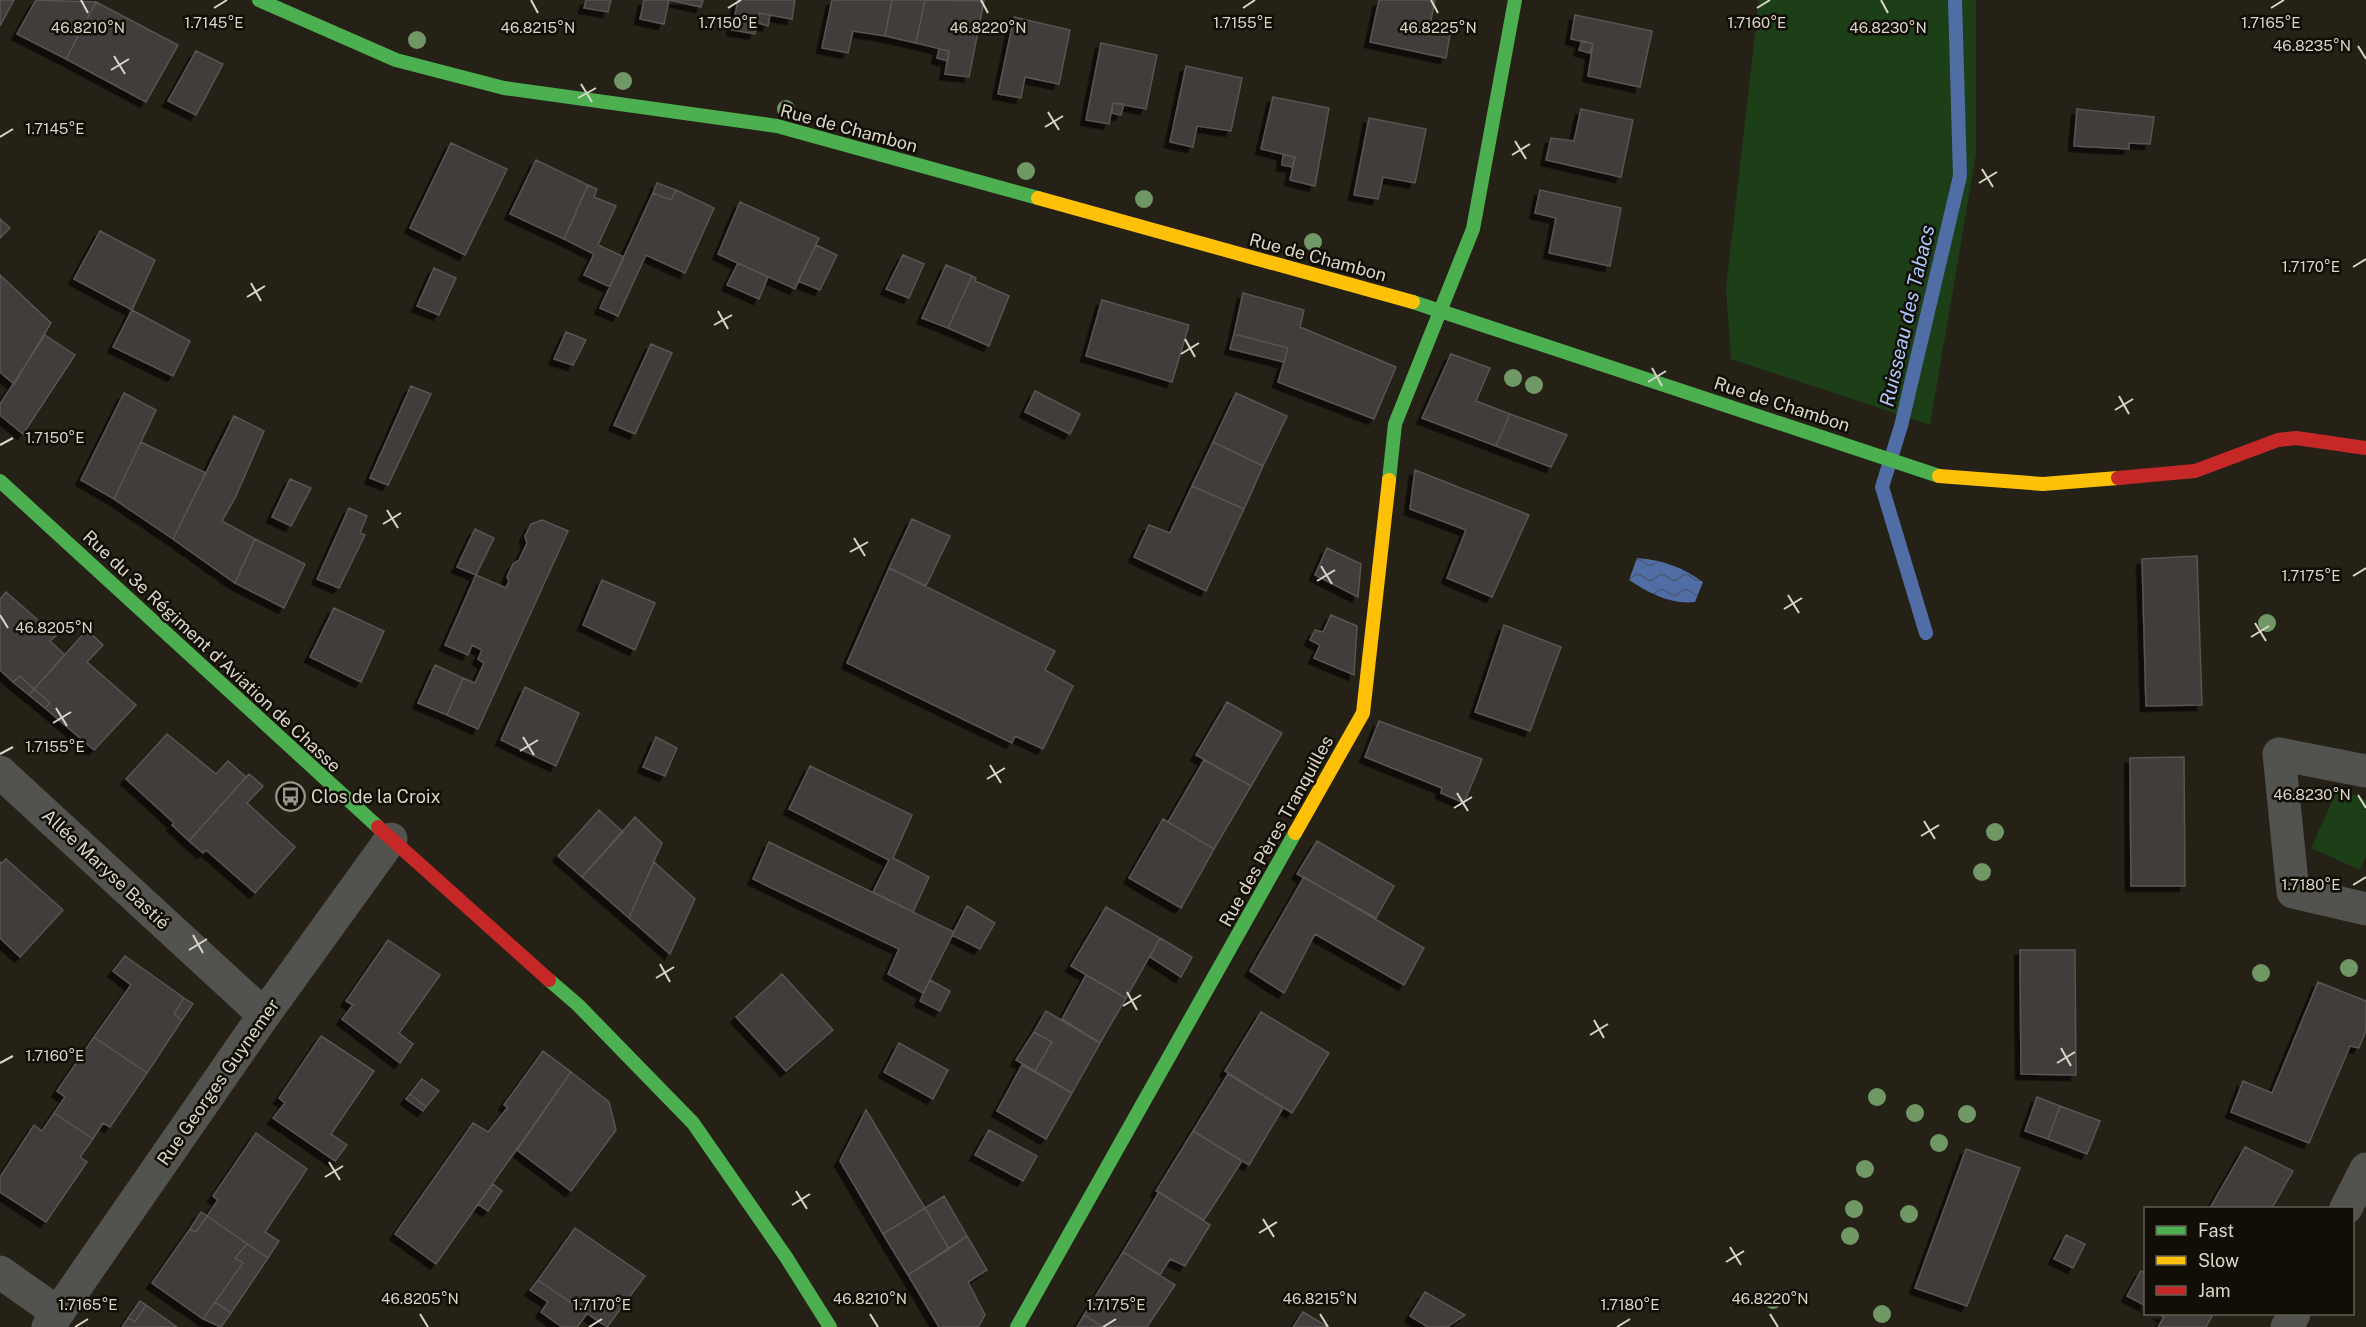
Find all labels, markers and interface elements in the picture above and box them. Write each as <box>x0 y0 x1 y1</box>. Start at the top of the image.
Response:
text: 1.7145°E <box>184 14 244 31</box>
text: 1.7150°E <box>698 14 758 31</box>
text: 1.7155°E <box>1213 14 1273 31</box>
text: 1.7160°E <box>1728 14 1786 31</box>
text: 1.7165°E <box>2241 14 2301 31</box>
text: 46.8210°N <box>51 19 125 36</box>
text: 46.8215°N <box>501 19 575 36</box>
text: 46.8220°N <box>949 19 1027 36</box>
text: 46.8225°N <box>1399 19 1477 36</box>
text: 46.8230°N <box>1849 19 1927 36</box>
text: 46.8235°N <box>2273 37 2351 54</box>
street label: Rue de Chambon <box>778 100 920 156</box>
text: 1.7145°E <box>25 120 85 137</box>
water label: Ruisseau des Tabacs <box>1874 223 1940 409</box>
street label: Rue de Chambon <box>1247 229 1389 285</box>
text: 1.7170°E <box>2282 258 2340 275</box>
street label: Rue de Chambon <box>1711 372 1853 436</box>
text: 1.7150°E <box>25 429 85 446</box>
street label: Rue du 3e Régiment d'Aviation de Chasse <box>79 526 345 776</box>
text: 1.7175°E <box>2282 567 2341 584</box>
text: 46.8205°N <box>15 619 93 636</box>
street label: Rue des Pères Tranquilles <box>1215 732 1337 930</box>
text: 1.7155°E <box>25 738 85 755</box>
bus stop icon: Clos de la Croix <box>274 780 306 812</box>
place label: Clos de la Croix <box>311 786 441 807</box>
text: 46.8230°N <box>2273 786 2351 803</box>
street label: Allée Maryse Bastié <box>38 805 174 933</box>
text: 1.7180°E <box>2281 876 2341 893</box>
street label: Rue Georges Guynemer <box>153 995 283 1169</box>
text: 1.7160°E <box>26 1047 84 1064</box>
legend <box>2144 1207 2354 1315</box>
text: Fast <box>2198 1220 2234 1241</box>
text: Slow <box>2198 1250 2239 1271</box>
text: Jam <box>2198 1280 2231 1301</box>
text: 46.8205°N <box>381 1290 459 1307</box>
text: 46.8210°N <box>833 1290 907 1307</box>
text: 46.8215°N <box>1283 1290 1357 1307</box>
text: 46.8220°N <box>1731 1290 1809 1307</box>
text: 1.7165°E <box>58 1296 118 1313</box>
text: 1.7170°E <box>573 1296 631 1313</box>
text: 1.7175°E <box>1087 1296 1146 1313</box>
text: 1.7180°E <box>1600 1296 1660 1313</box>

